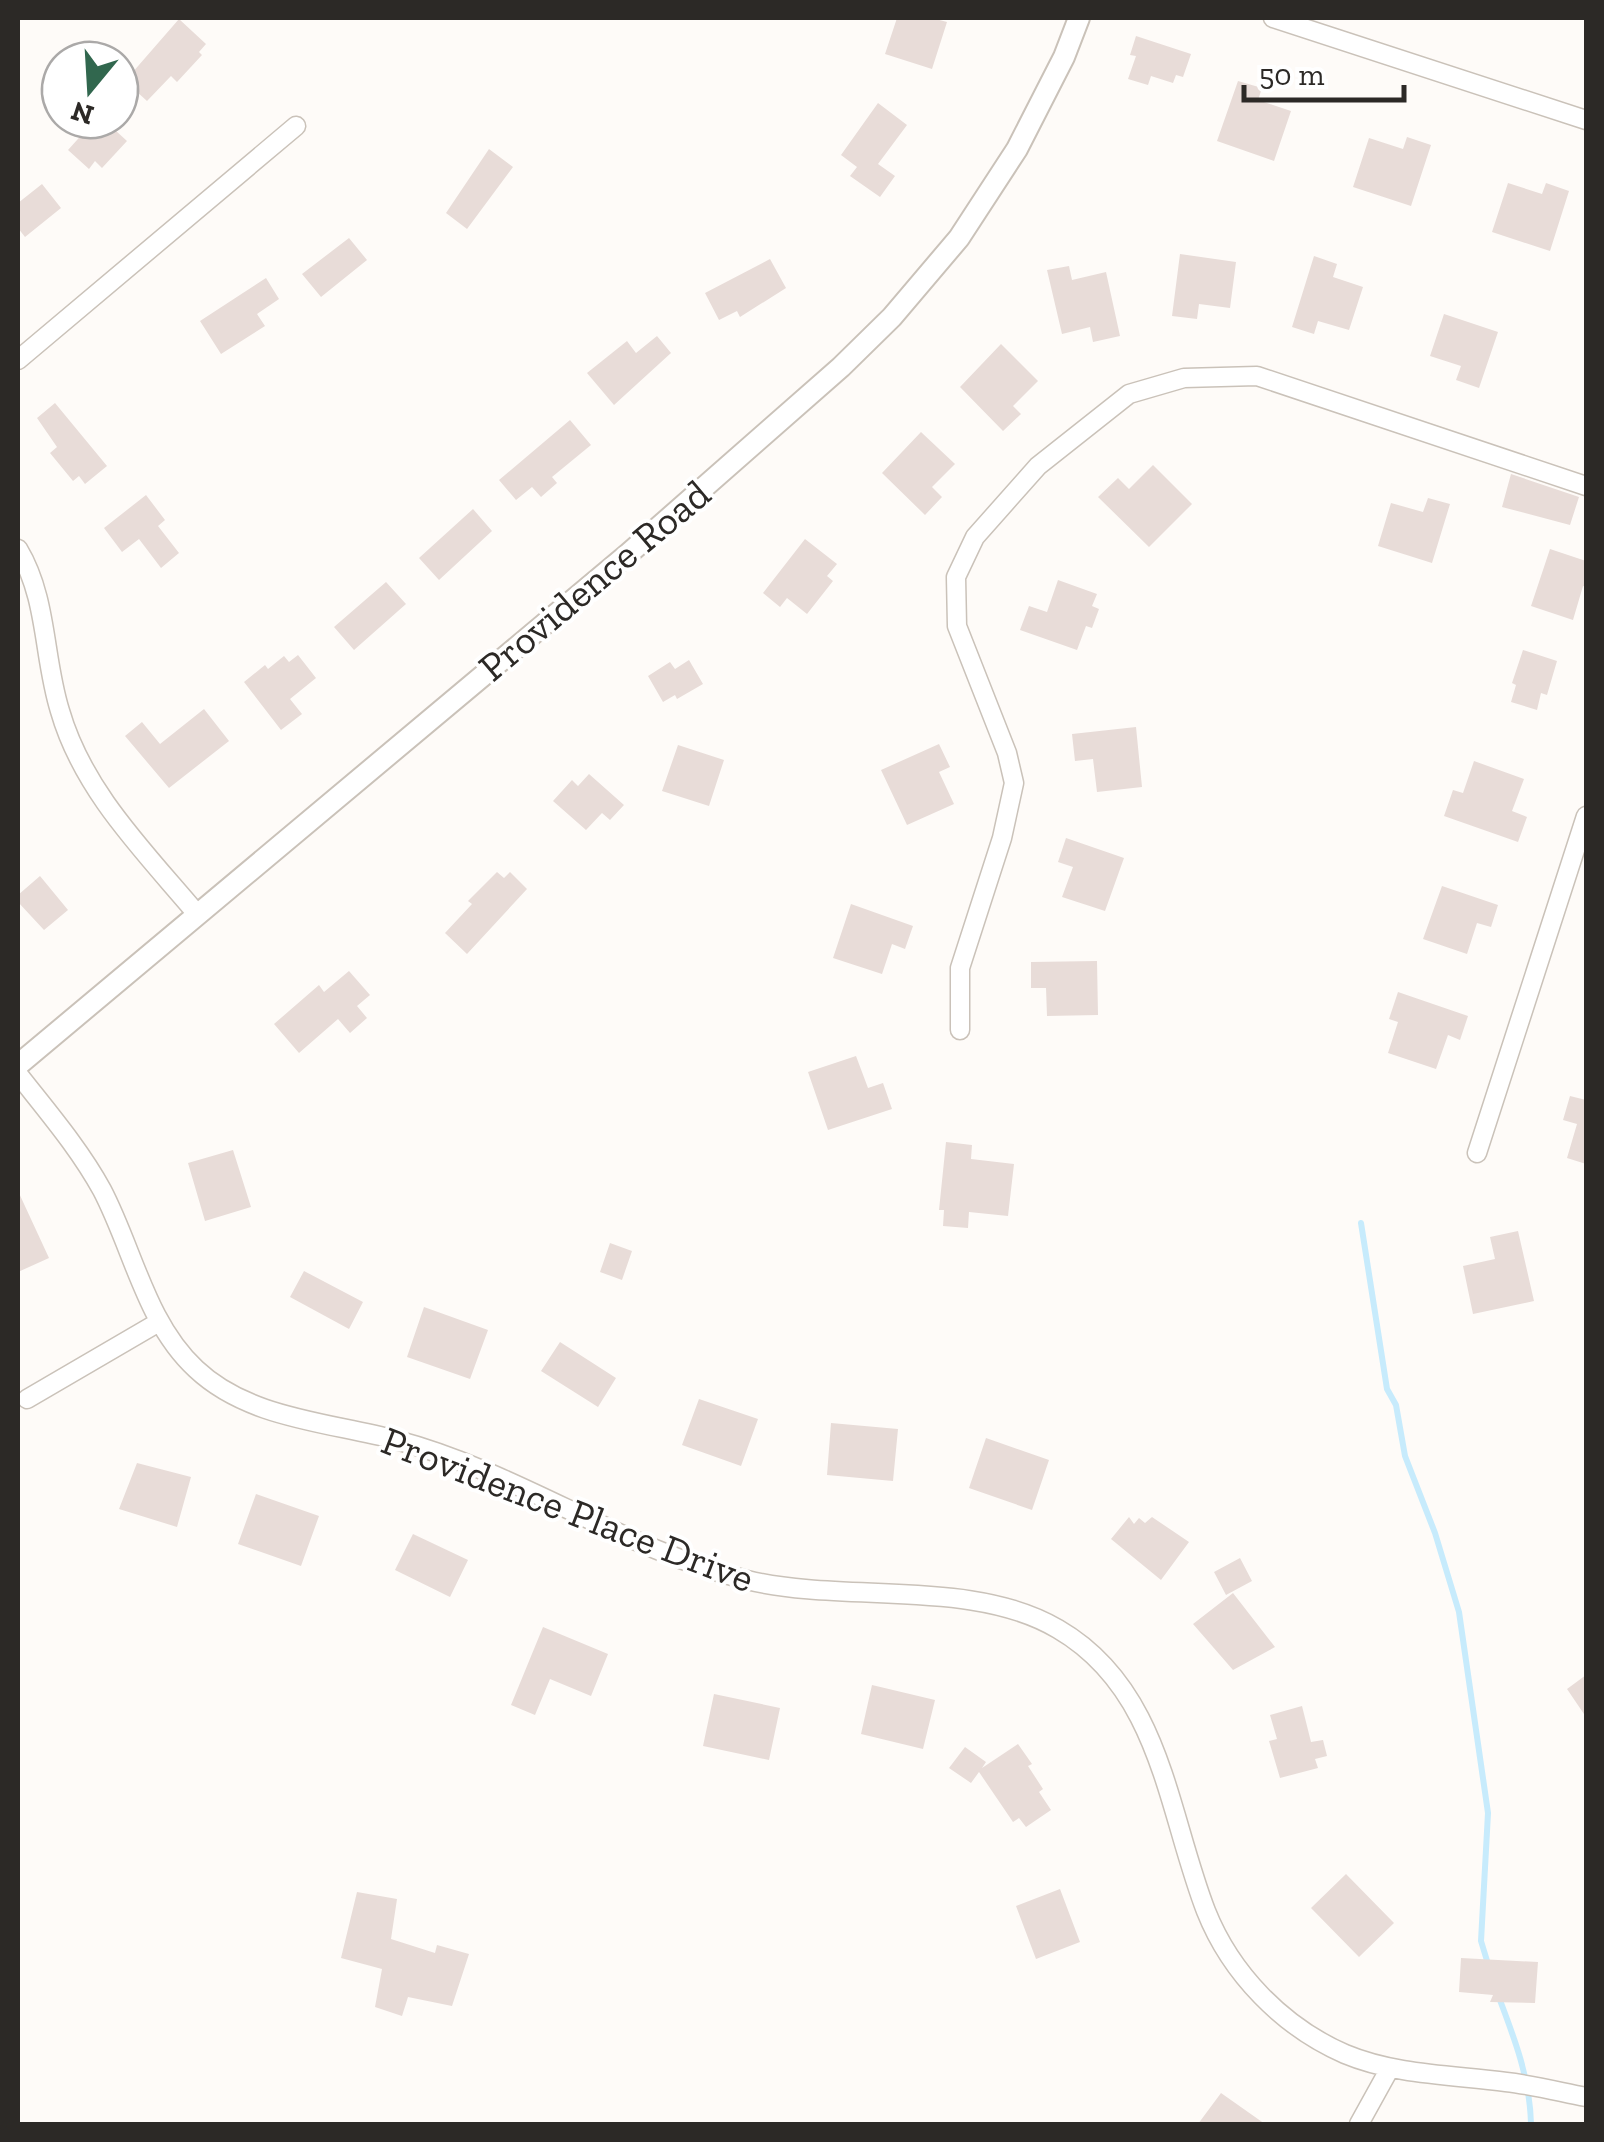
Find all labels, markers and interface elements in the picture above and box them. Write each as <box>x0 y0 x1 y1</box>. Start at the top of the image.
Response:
north arrow <box>40 40 140 140</box>
scale bar <box>1244 40 1404 102</box>
text: 50 m <box>1259 57 1324 93</box>
text: N <box>67 94 98 132</box>
street label: Providence Road <box>469 469 719 691</box>
street label: Providence Place Drive <box>375 1416 761 1602</box>

